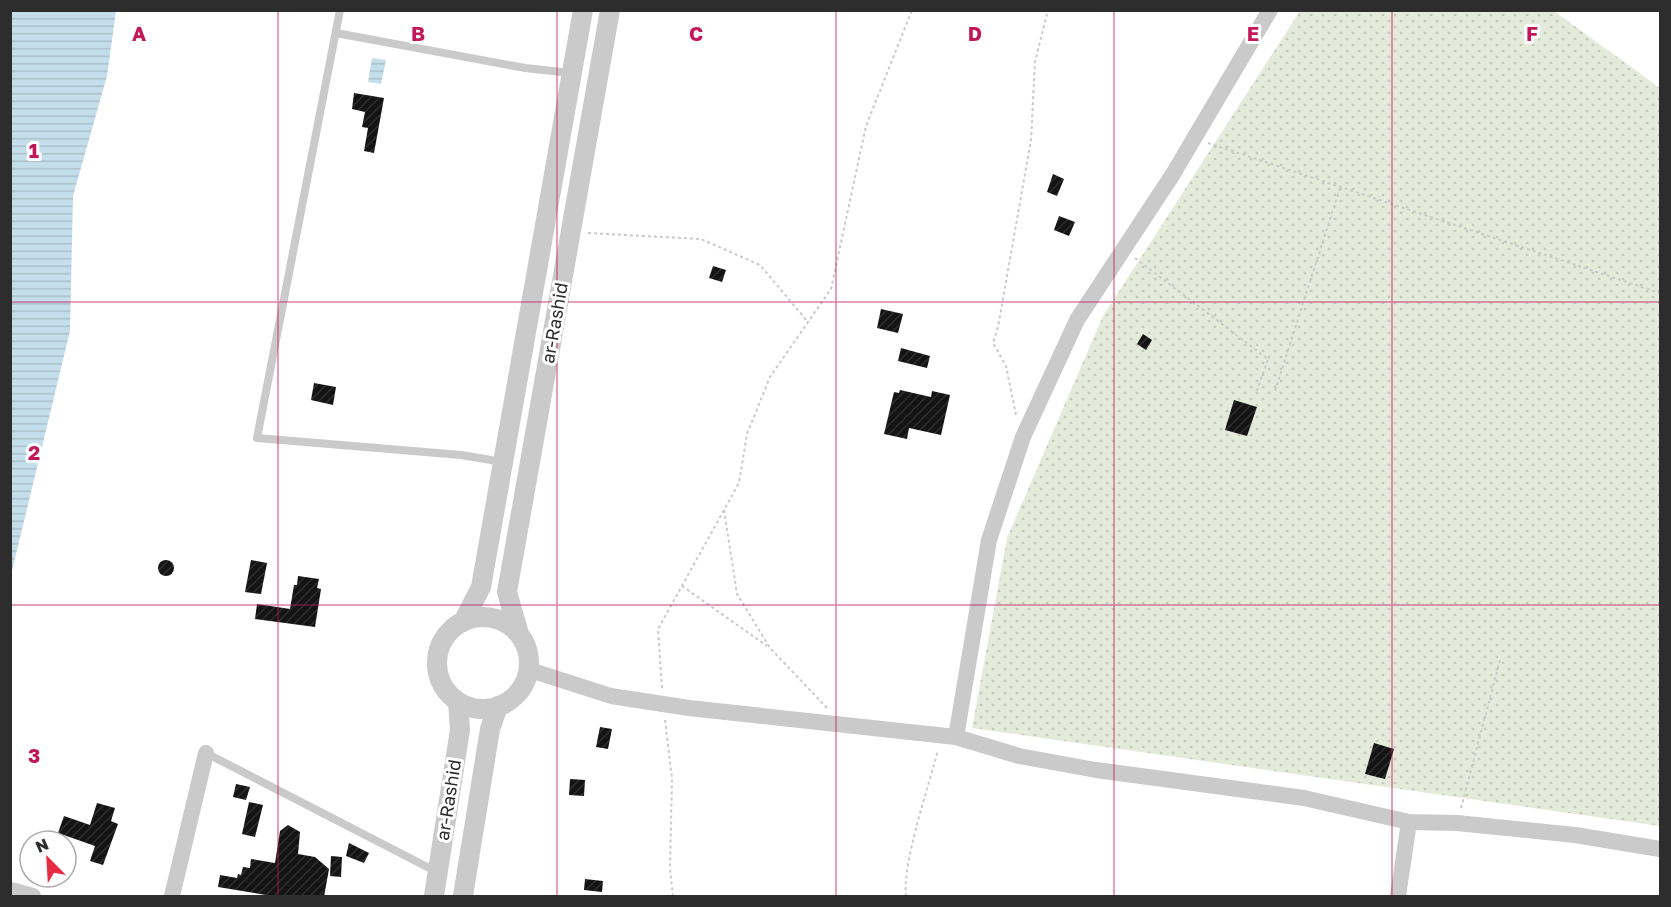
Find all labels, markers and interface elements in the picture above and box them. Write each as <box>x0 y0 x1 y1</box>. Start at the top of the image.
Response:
text: A <box>132 21 146 45</box>
text: B <box>411 21 425 45</box>
text: C <box>689 21 703 45</box>
text: D <box>968 21 982 45</box>
text: E <box>1247 21 1259 45</box>
text: F <box>1526 21 1538 45</box>
text: 1 <box>29 138 39 162</box>
street label: ar-Rashid <box>536 281 572 365</box>
text: 2 <box>28 440 40 464</box>
text: 3 <box>28 743 40 767</box>
street label: ar-Rashid <box>431 758 465 842</box>
north arrow <box>18 829 78 889</box>
text: N <box>32 834 52 857</box>

